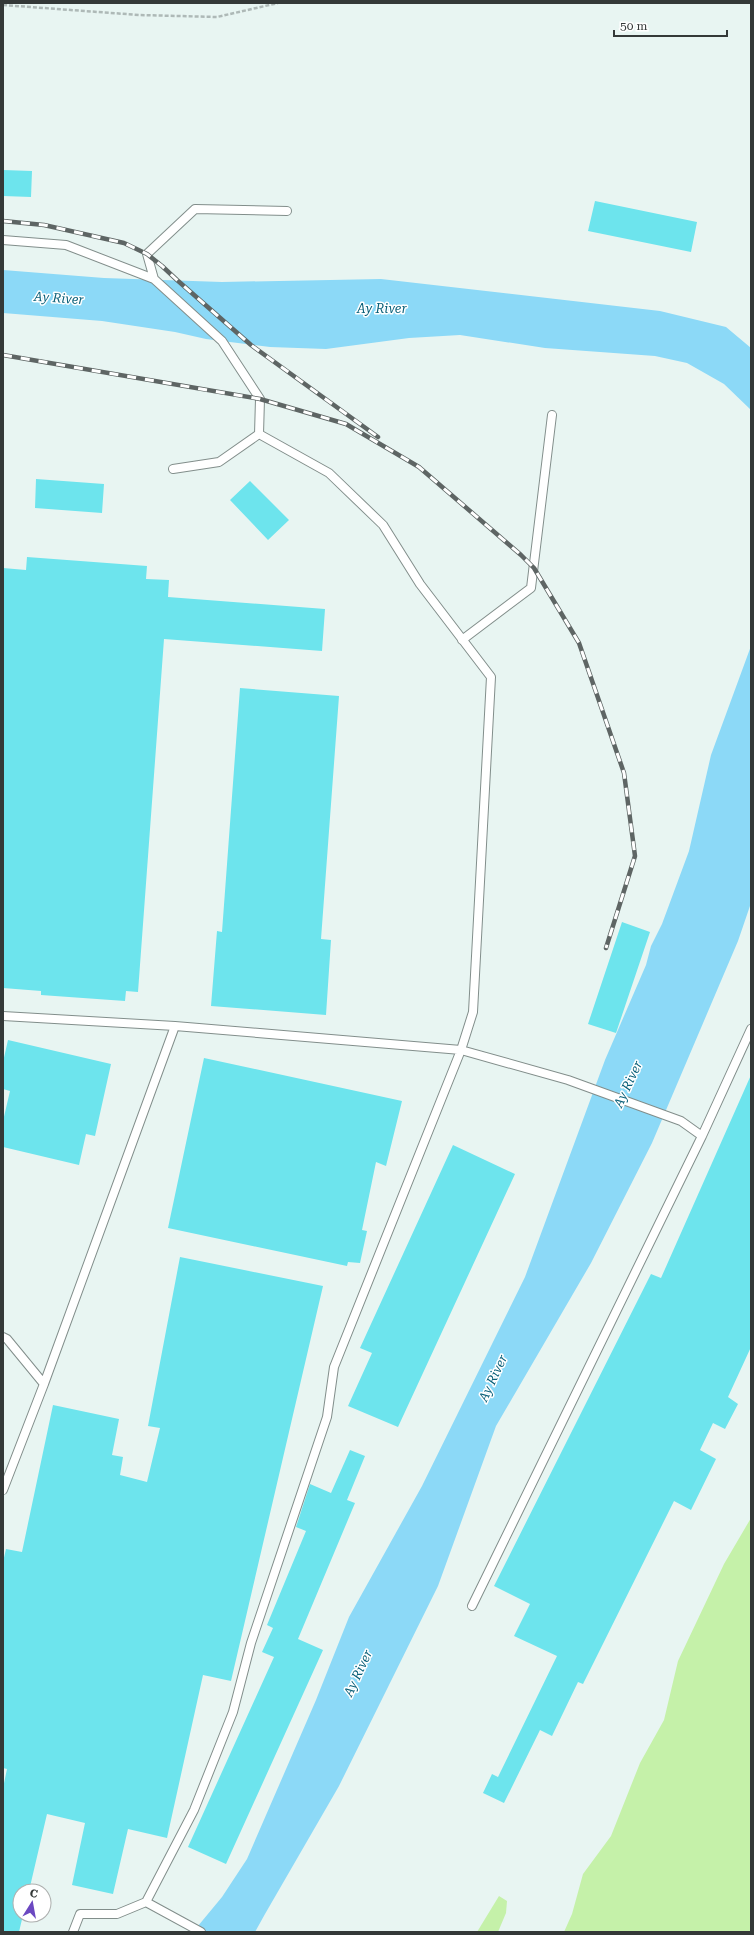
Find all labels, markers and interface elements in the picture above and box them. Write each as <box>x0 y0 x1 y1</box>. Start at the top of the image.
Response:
scale bar <box>614 12 727 38</box>
text: 50 m <box>620 19 647 33</box>
water label: Ay River <box>33 289 85 307</box>
water label: Ay River <box>356 301 407 316</box>
water label: Ay River <box>610 1058 646 1111</box>
water label: Ay River <box>475 1352 511 1405</box>
water label: Ay River <box>340 1647 376 1700</box>
north arrow <box>12 1883 52 1923</box>
text: С <box>29 1887 39 1901</box>

